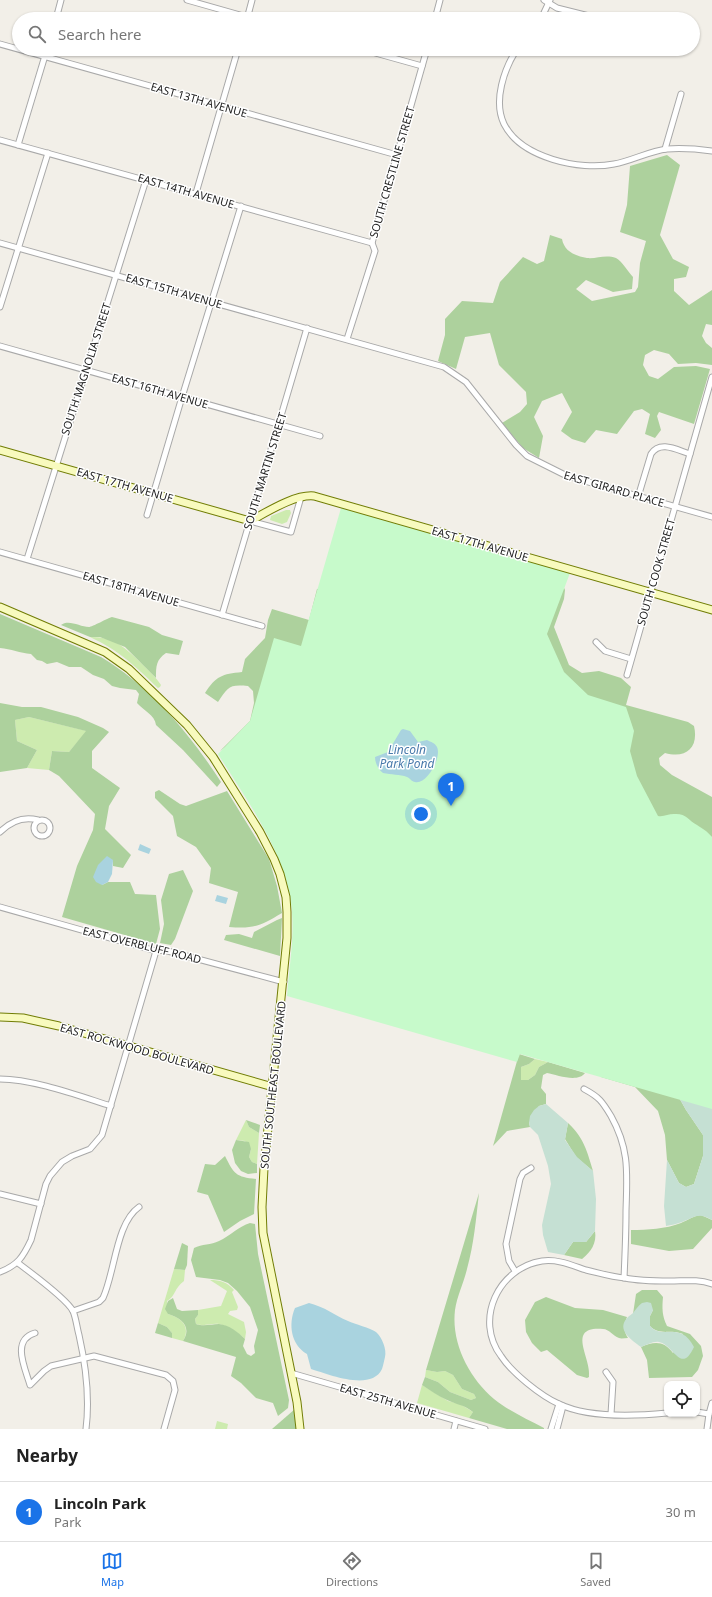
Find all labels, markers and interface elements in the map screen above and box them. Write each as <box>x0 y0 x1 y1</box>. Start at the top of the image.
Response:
search box <box>12 12 700 56</box>
icon: search <box>26 23 48 45</box>
text: Search here <box>58 24 141 44</box>
street label: EAST 13TH AVENUE <box>149 79 249 120</box>
street label: SOUTH CRESTLINE STREET <box>366 104 417 239</box>
street label: EAST 14TH AVENUE <box>136 170 236 211</box>
street label: EAST 15TH AVENUE <box>124 270 224 311</box>
street label: SOUTH MAGNOLIA STREET <box>57 301 114 437</box>
street label: EAST 16TH AVENUE <box>110 370 210 411</box>
street label: SOUTH MARTIN STREET <box>240 410 290 531</box>
street label: EAST 17TH AVENUE <box>75 464 175 505</box>
street label: EAST GIRARD PLACE <box>562 467 666 510</box>
street label: SOUTH COOK STREET <box>633 517 678 627</box>
street label: EAST 17TH AVENUE <box>430 523 530 564</box>
street label: EAST 18TH AVENUE <box>81 568 181 609</box>
water label: Lincoln Park Pond <box>380 741 436 772</box>
pin: 1 <box>438 773 464 806</box>
your location <box>411 804 431 824</box>
street label: EAST OVERBLUFF ROAD <box>81 923 203 967</box>
street label: SOUTH SOUTHEAST BOULEVARD <box>256 1000 289 1170</box>
street label: EAST ROCKWOOD BOULEVARD <box>59 1019 216 1078</box>
street label: EAST 25TH AVENUE <box>338 1380 438 1421</box>
map controls <box>664 1381 700 1417</box>
button: locate <box>664 1381 700 1417</box>
text: Nearby <box>16 1444 78 1467</box>
text: Lincoln Park <box>54 1493 146 1513</box>
text: 1 <box>25 1503 33 1521</box>
text: 30 m <box>666 1503 696 1521</box>
text: Park <box>54 1513 81 1531</box>
tab: Map <box>101 1550 124 1589</box>
tab: Directions <box>326 1550 378 1589</box>
tab: Saved <box>580 1550 611 1589</box>

